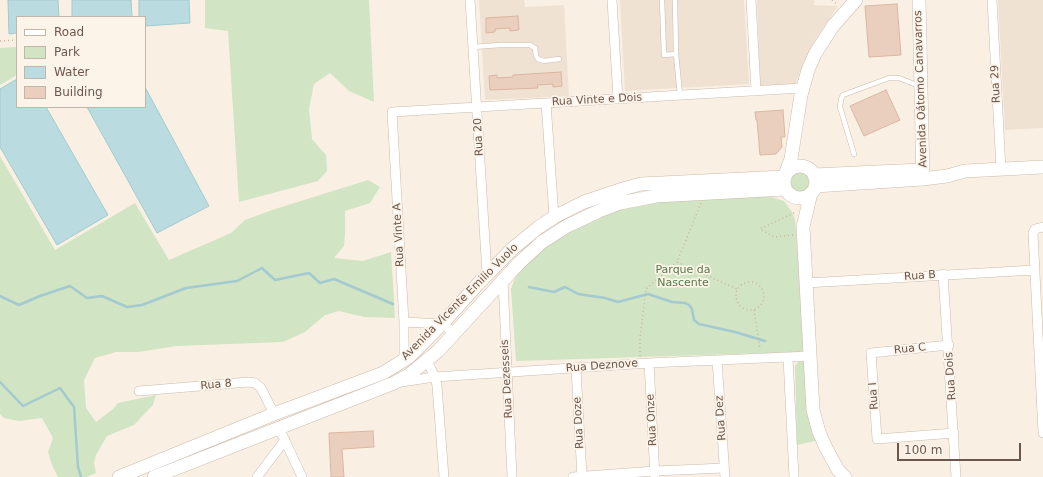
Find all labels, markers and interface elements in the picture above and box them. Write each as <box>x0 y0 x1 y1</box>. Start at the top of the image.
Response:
street label: Avenida Oátomo Canavarros <box>912 10 930 168</box>
legend <box>16 16 146 108</box>
text: Road <box>54 25 84 39</box>
text: Park <box>54 45 80 59</box>
text: Water <box>54 65 89 79</box>
street label: Rua 29 <box>988 65 1004 103</box>
text: Building <box>54 85 103 99</box>
street label: Rua Vinte e Dois <box>551 91 643 109</box>
street label: Rua 20 <box>471 118 487 156</box>
street label: Rua Vinte A <box>391 203 407 267</box>
street label: Avenida Vicente Emilio Vuolo <box>399 241 521 363</box>
park label: Parque da Nascente <box>655 263 711 289</box>
street label: Rua B <box>904 268 936 284</box>
street label: Rua Dezesseis <box>498 339 516 419</box>
street label: Rua C <box>893 341 927 357</box>
street label: Rua Dois <box>943 351 959 401</box>
street label: Rua Deznove <box>565 357 639 375</box>
street label: Rua 8 <box>200 377 232 393</box>
street label: Rua I <box>866 382 882 410</box>
street label: Rua Onze <box>644 393 660 447</box>
street label: Rua Dez <box>713 395 729 441</box>
street label: Rua Doze <box>571 397 587 449</box>
scale bar <box>899 435 1023 461</box>
text: 100 m <box>904 443 942 457</box>

